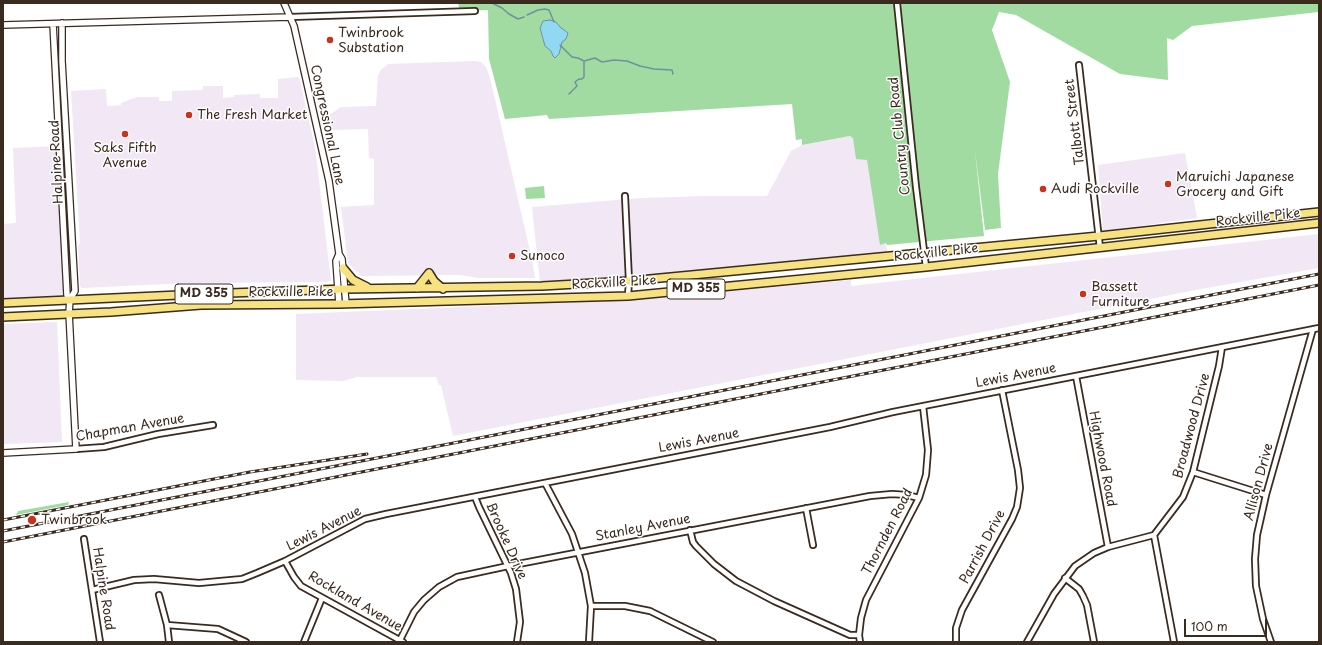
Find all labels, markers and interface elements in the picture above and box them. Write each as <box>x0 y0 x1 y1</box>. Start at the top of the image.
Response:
place label: Twinbrook Substation <box>338 25 404 56</box>
marker: Twinbrook Substation <box>325 35 335 45</box>
street label: Congressional Lane <box>307 63 347 187</box>
street label: Country Club Road <box>886 76 914 196</box>
street label: Talbott Street <box>1062 78 1088 166</box>
place label: The Fresh Market <box>197 107 307 123</box>
marker: The Fresh Market <box>184 110 194 120</box>
street label: Halpine Road <box>47 120 67 204</box>
marker: Saks Fifth Avenue <box>120 129 130 139</box>
place label: Saks Fifth Avenue <box>93 140 157 171</box>
place label: Maruichi Japanese Grocery and Gift <box>1176 169 1294 200</box>
marker: Maruichi Japanese Grocery and Gift <box>1163 179 1173 189</box>
place label: Audi Rockville <box>1051 181 1139 197</box>
marker: Audi Rockville <box>1038 184 1048 194</box>
street label: Rockville Pike <box>1215 206 1301 230</box>
street label: Rockville Pike <box>893 241 979 265</box>
place label: Sunoco <box>520 248 565 264</box>
marker: Sunoco <box>507 251 517 261</box>
street label: Rockville Pike <box>571 273 657 293</box>
road number: MD 355 <box>667 279 725 299</box>
place label: Bassett Furniture <box>1091 279 1150 310</box>
road number: MD 355 <box>175 284 233 304</box>
street label: Rockville Pike <box>249 284 333 300</box>
marker: Bassett Furniture <box>1078 289 1088 299</box>
street label: Lewis Avenue <box>974 361 1058 391</box>
street label: Broadwood Drive <box>1170 372 1214 480</box>
street label: Highwood Road <box>1085 410 1119 508</box>
street label: Chapman Avenue <box>74 411 186 445</box>
street label: Lewis Avenue <box>657 426 741 456</box>
street label: Allison Drive <box>1241 442 1277 522</box>
street label: Thornden Road <box>859 486 917 578</box>
street label: Brooke Drive <box>482 500 530 582</box>
street label: Lewis Avenue <box>284 503 364 555</box>
street label: Parrish Drive <box>957 508 1009 586</box>
street label: Stanley Avenue <box>594 511 692 545</box>
place label: Twinbrook <box>41 512 107 528</box>
marker: Twinbrook <box>26 514 38 526</box>
street label: Halpine Road <box>89 546 117 632</box>
street label: Rockland Avenue <box>305 569 405 635</box>
scale bar <box>1186 611 1269 637</box>
text: 100 m <box>1191 617 1228 635</box>

